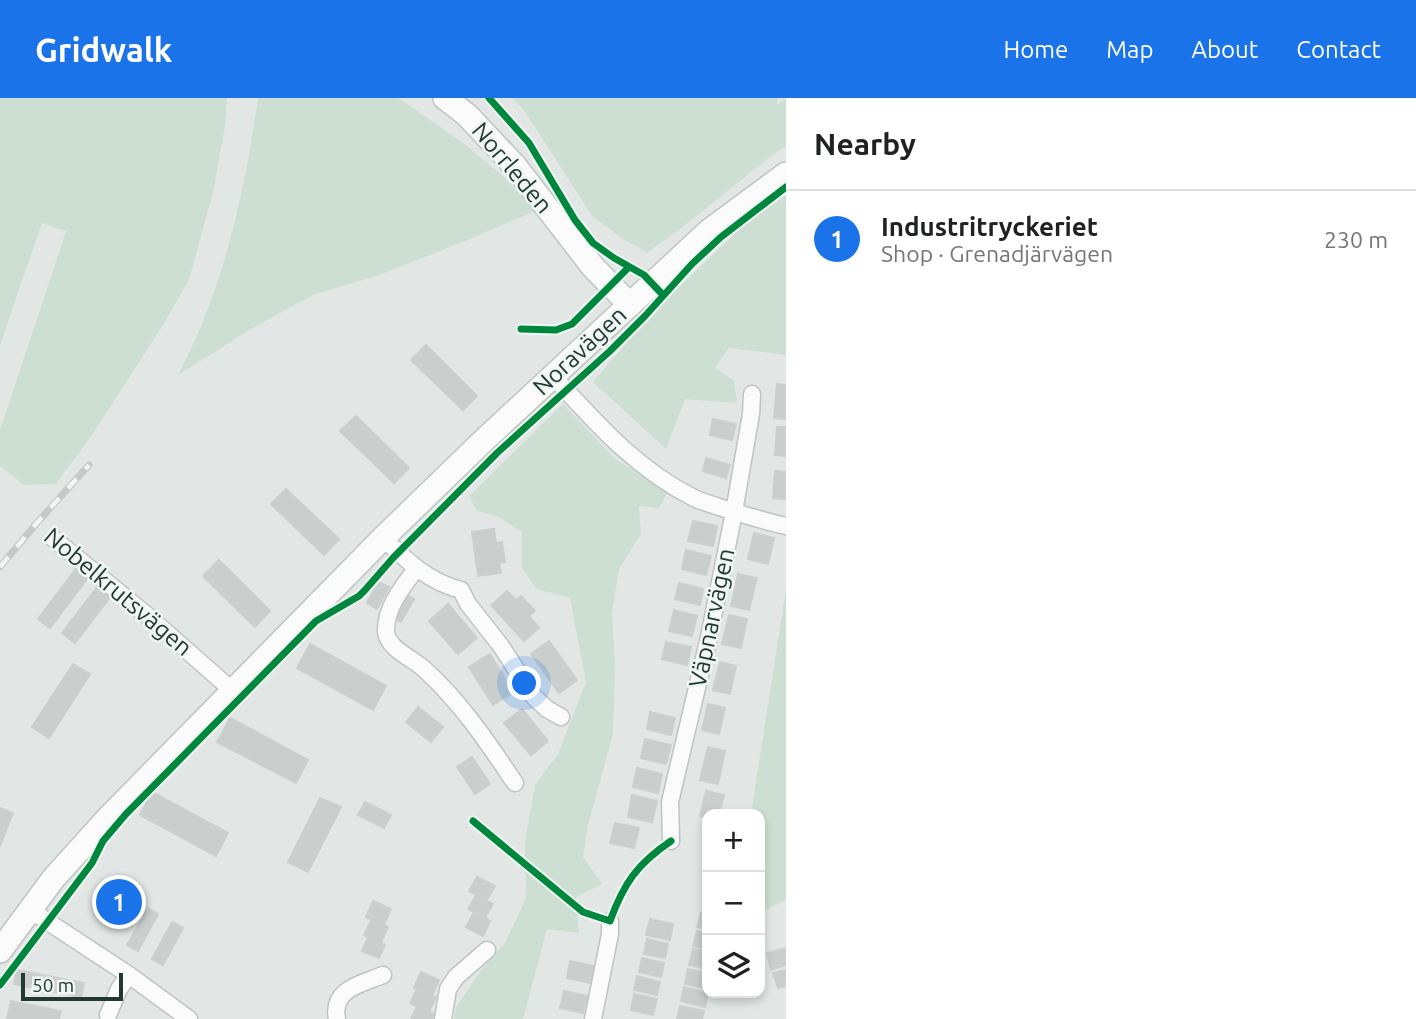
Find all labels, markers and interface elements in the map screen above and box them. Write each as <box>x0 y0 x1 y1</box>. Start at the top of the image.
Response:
text: Gridwalk <box>35 31 172 68</box>
text: Home <box>1003 36 1068 63</box>
text: Map <box>1106 36 1153 63</box>
text: About <box>1191 36 1258 63</box>
text: Contact <box>1296 36 1381 63</box>
street label: Norrleden <box>467 117 558 218</box>
text: Nearby <box>814 127 916 161</box>
text: Industritryckeriet <box>881 212 1098 241</box>
text: 1 <box>831 227 843 252</box>
text: 230 m <box>1324 227 1388 252</box>
text: Shop · Grenadjärvägen <box>881 241 1113 266</box>
street label: Noravägen <box>528 301 632 401</box>
street label: Nobelkrutsvägen <box>39 522 198 661</box>
street label: Väpnarvägen <box>684 546 739 690</box>
your location <box>507 666 541 700</box>
map controls <box>702 809 765 998</box>
button: + <box>702 809 765 872</box>
button: − <box>702 872 765 935</box>
pin: 1 <box>96 876 142 928</box>
button: layers <box>702 935 765 998</box>
scale bar <box>21 970 122 1002</box>
text: 50 m <box>32 974 74 996</box>

